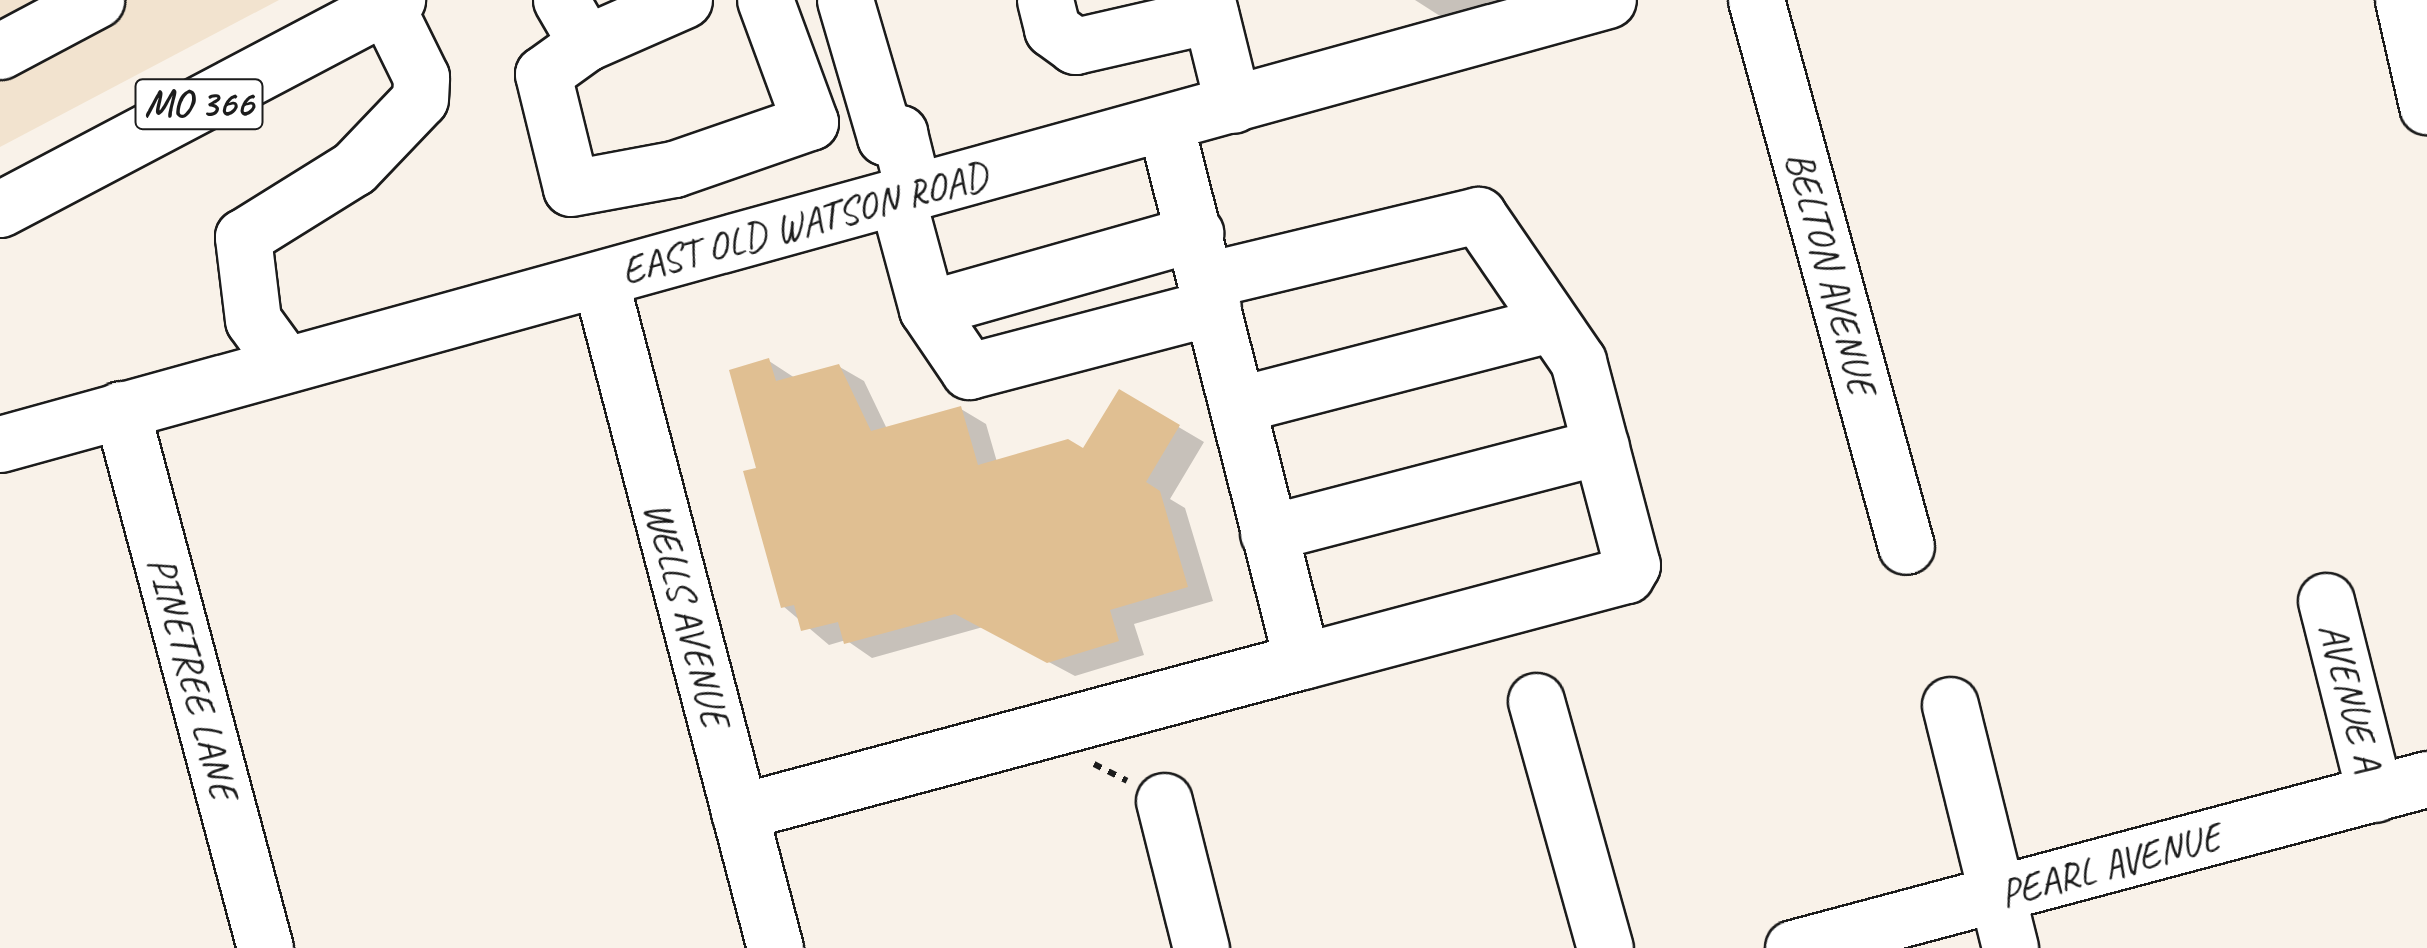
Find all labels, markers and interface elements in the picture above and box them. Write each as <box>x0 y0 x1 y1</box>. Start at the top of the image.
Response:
road number: MO 366 <box>134 71 264 137</box>
street label: BELTON AVENUE <box>1775 146 1887 400</box>
street label: EAST OLD WATSON ROAD <box>614 151 994 295</box>
street label: WELLS AVENUE <box>634 496 740 732</box>
street label: PINETREE LANE <box>137 551 249 805</box>
street label: AVENUE A <box>2309 618 2393 776</box>
street label: PEARL AVENUE <box>1994 812 2226 918</box>

